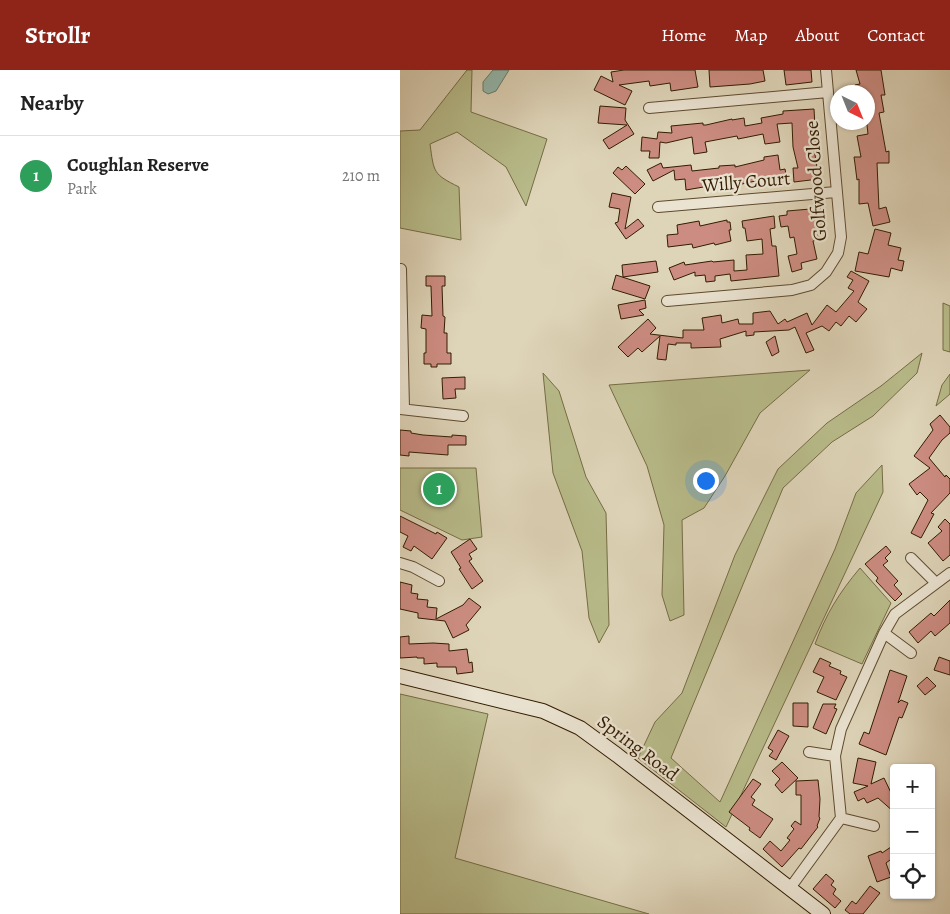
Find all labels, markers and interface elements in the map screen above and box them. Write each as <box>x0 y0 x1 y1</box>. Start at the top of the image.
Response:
text: Strollr <box>25 19 90 51</box>
text: Home <box>661 23 706 47</box>
text: Map <box>734 23 767 47</box>
text: About <box>795 23 839 47</box>
text: Contact <box>867 23 925 47</box>
north arrow <box>830 85 875 130</box>
text: Nearby <box>20 89 83 117</box>
street label: Golfwood Close <box>799 120 833 242</box>
text: Coughlan Reserve <box>67 152 209 178</box>
text: 1 <box>33 165 39 187</box>
text: 210 m <box>342 165 380 187</box>
street label: Willy Court <box>700 165 791 199</box>
text: Park <box>67 178 97 200</box>
your location <box>693 468 719 494</box>
pin: 1 <box>423 470 455 508</box>
street label: Spring Road <box>592 709 685 788</box>
map controls <box>890 764 935 899</box>
button: + <box>890 764 935 809</box>
button: − <box>890 809 935 854</box>
button: locate <box>890 854 935 899</box>

